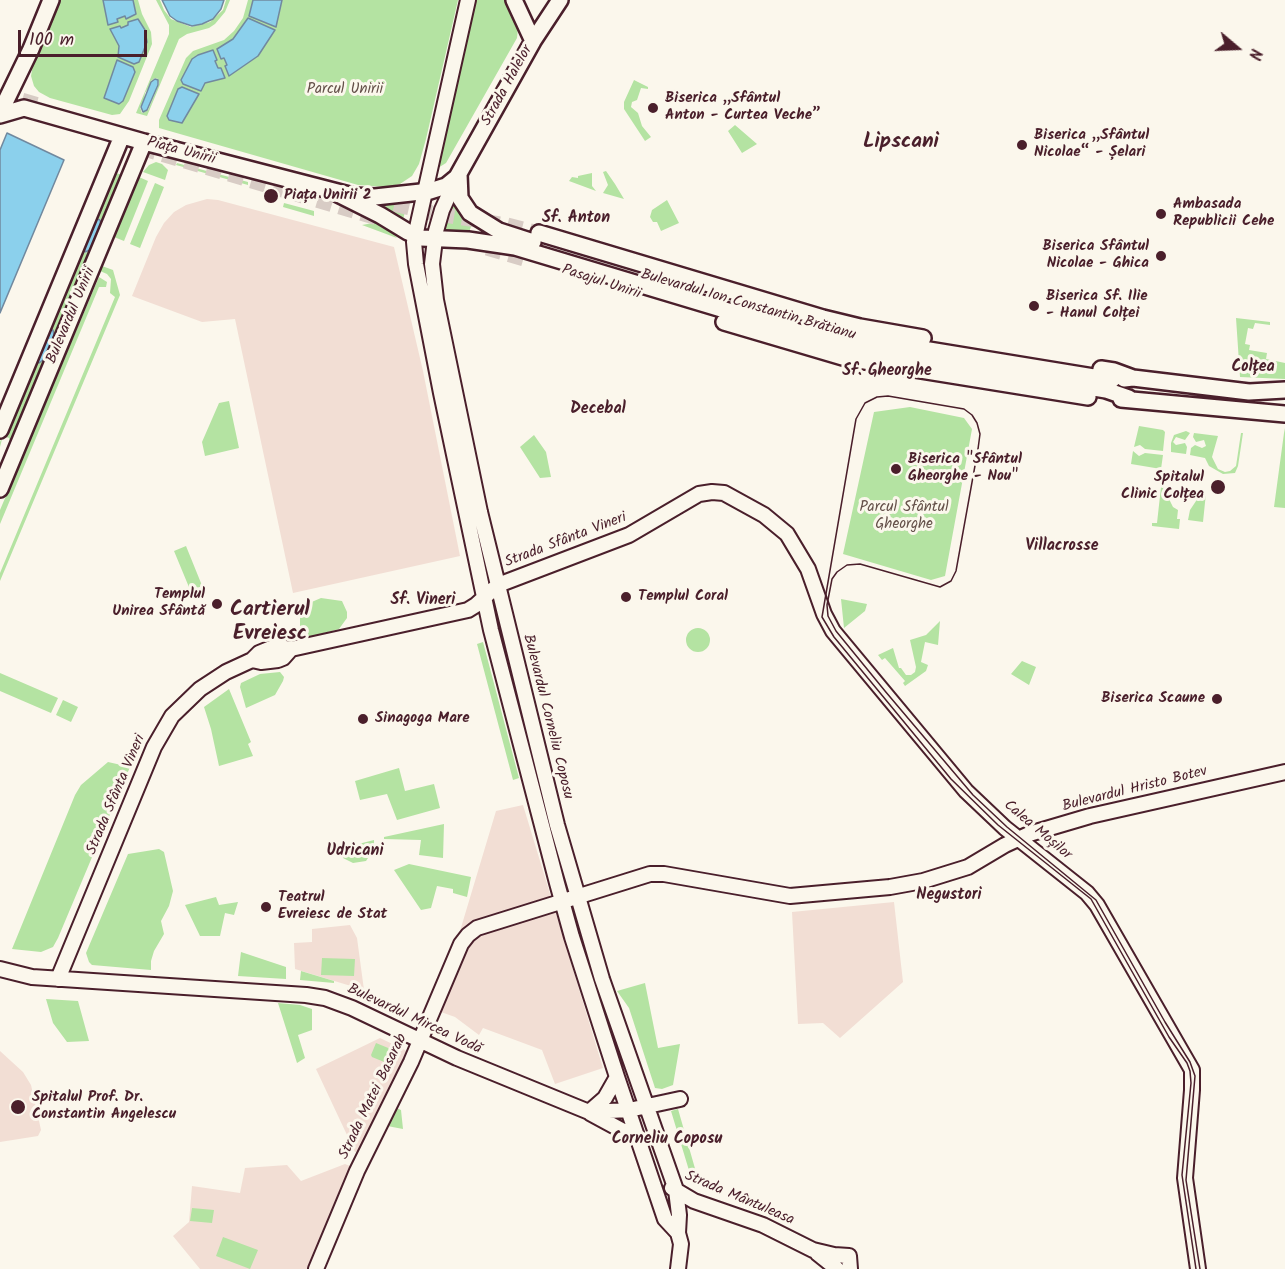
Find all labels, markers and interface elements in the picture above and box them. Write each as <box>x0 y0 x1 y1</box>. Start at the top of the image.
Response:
scale bar <box>21 18 150 56</box>
north arrow <box>1207 18 1267 78</box>
text: 100 m <box>29 26 74 55</box>
street label: Strada Halelor <box>478 43 538 129</box>
text: N <box>1241 45 1268 63</box>
park label: Parcul Unirii <box>307 81 383 99</box>
place label: Biserica „Sfântul Anton - Curtea Veche” <box>665 90 821 125</box>
marker: Biserica „Sfântul Anton - Curtea Veche” <box>646 101 660 115</box>
place label: Biserica „Sfântul Nicolae“ - Șelari <box>1034 127 1149 162</box>
district label: Lipscani <box>863 130 939 156</box>
street label: Piața Unirii <box>145 134 217 170</box>
marker: Biserica „Sfântul Nicolae“ - Șelari <box>1015 138 1029 152</box>
marker: Piața Unirii 2 <box>262 187 280 205</box>
place label: Piața Unirii 2 <box>284 187 372 205</box>
place label: Ambasada Republicii Cehe <box>1173 196 1274 231</box>
marker: Ambasada Republicii Cehe <box>1154 207 1168 221</box>
district label: Sf. Anton <box>542 209 610 229</box>
place label: Biserica Sfântul Nicolae - Ghica <box>1042 238 1149 273</box>
marker: Biserica Sfântul Nicolae - Ghica <box>1154 249 1168 263</box>
street label: Pasajul Unirii <box>559 262 643 304</box>
street label: Bulevardul Unirii <box>44 265 100 367</box>
street label: Bulevardul Ion Constantin Brătianu <box>638 267 858 345</box>
place label: Biserica Sf. Ilie - Hanul Colței <box>1046 288 1148 323</box>
marker: Biserica Sf. Ilie - Hanul Colței <box>1027 299 1041 313</box>
district label: Colțea <box>1231 358 1275 378</box>
district label: Sf. Gheorghe <box>842 362 932 382</box>
district label: Decebal <box>570 400 626 420</box>
place label: Biserica "Sfântul Gheorghe - Nou" <box>908 451 1022 486</box>
marker: Biserica "Sfântul Gheorghe - Nou" <box>889 462 903 476</box>
place label: Spitalul Clinic Colțea <box>1121 469 1204 504</box>
marker: Spitalul Clinic Colțea <box>1209 478 1227 496</box>
park label: Parcul Sfântul Gheorghe <box>859 499 949 534</box>
street label: Strada Sfânta Vineri <box>503 510 629 572</box>
district label: Villacrosse <box>1025 537 1099 557</box>
place label: Templul Unirea Sfântă <box>112 586 205 621</box>
place label: Templul Coral <box>638 588 728 606</box>
marker: Templul Coral <box>619 590 633 604</box>
district label: Sf. Vineri <box>390 591 456 611</box>
marker: Templul Unirea Sfântă <box>210 597 224 611</box>
district label: Cartierul Evreiesc <box>230 598 310 648</box>
street label: Bulevardul Corneliu Coposu <box>518 633 576 801</box>
place label: Biserica Scaune <box>1101 690 1205 708</box>
marker: Biserica Scaune <box>1210 692 1224 706</box>
place label: Sinagoga Mare <box>375 710 470 728</box>
marker: Sinagoga Mare <box>356 712 370 726</box>
street label: Strada Sfânta Vineri <box>84 732 150 858</box>
street label: Bulevardul Hristo Botev <box>1061 763 1209 817</box>
street label: Calea Moșilor <box>999 797 1075 865</box>
district label: Udricani <box>326 842 384 862</box>
district label: Negustori <box>916 886 982 906</box>
place label: Teatrul Evreiesc de Stat <box>278 889 387 924</box>
marker: Teatrul Evreiesc de Stat <box>259 900 273 914</box>
street label: Bulevardul Mircea Vodă <box>344 981 484 1059</box>
street label: Strada Matei Basarab <box>336 1031 412 1163</box>
place label: Spitalul Prof. Dr. Constantin Angelescu <box>32 1089 176 1124</box>
marker: Spitalul Prof. Dr. Constantin Angelescu <box>9 1098 27 1116</box>
district label: Corneliu Coposu <box>612 1130 722 1150</box>
street label: Strada Mântuleasa <box>682 1168 796 1230</box>

